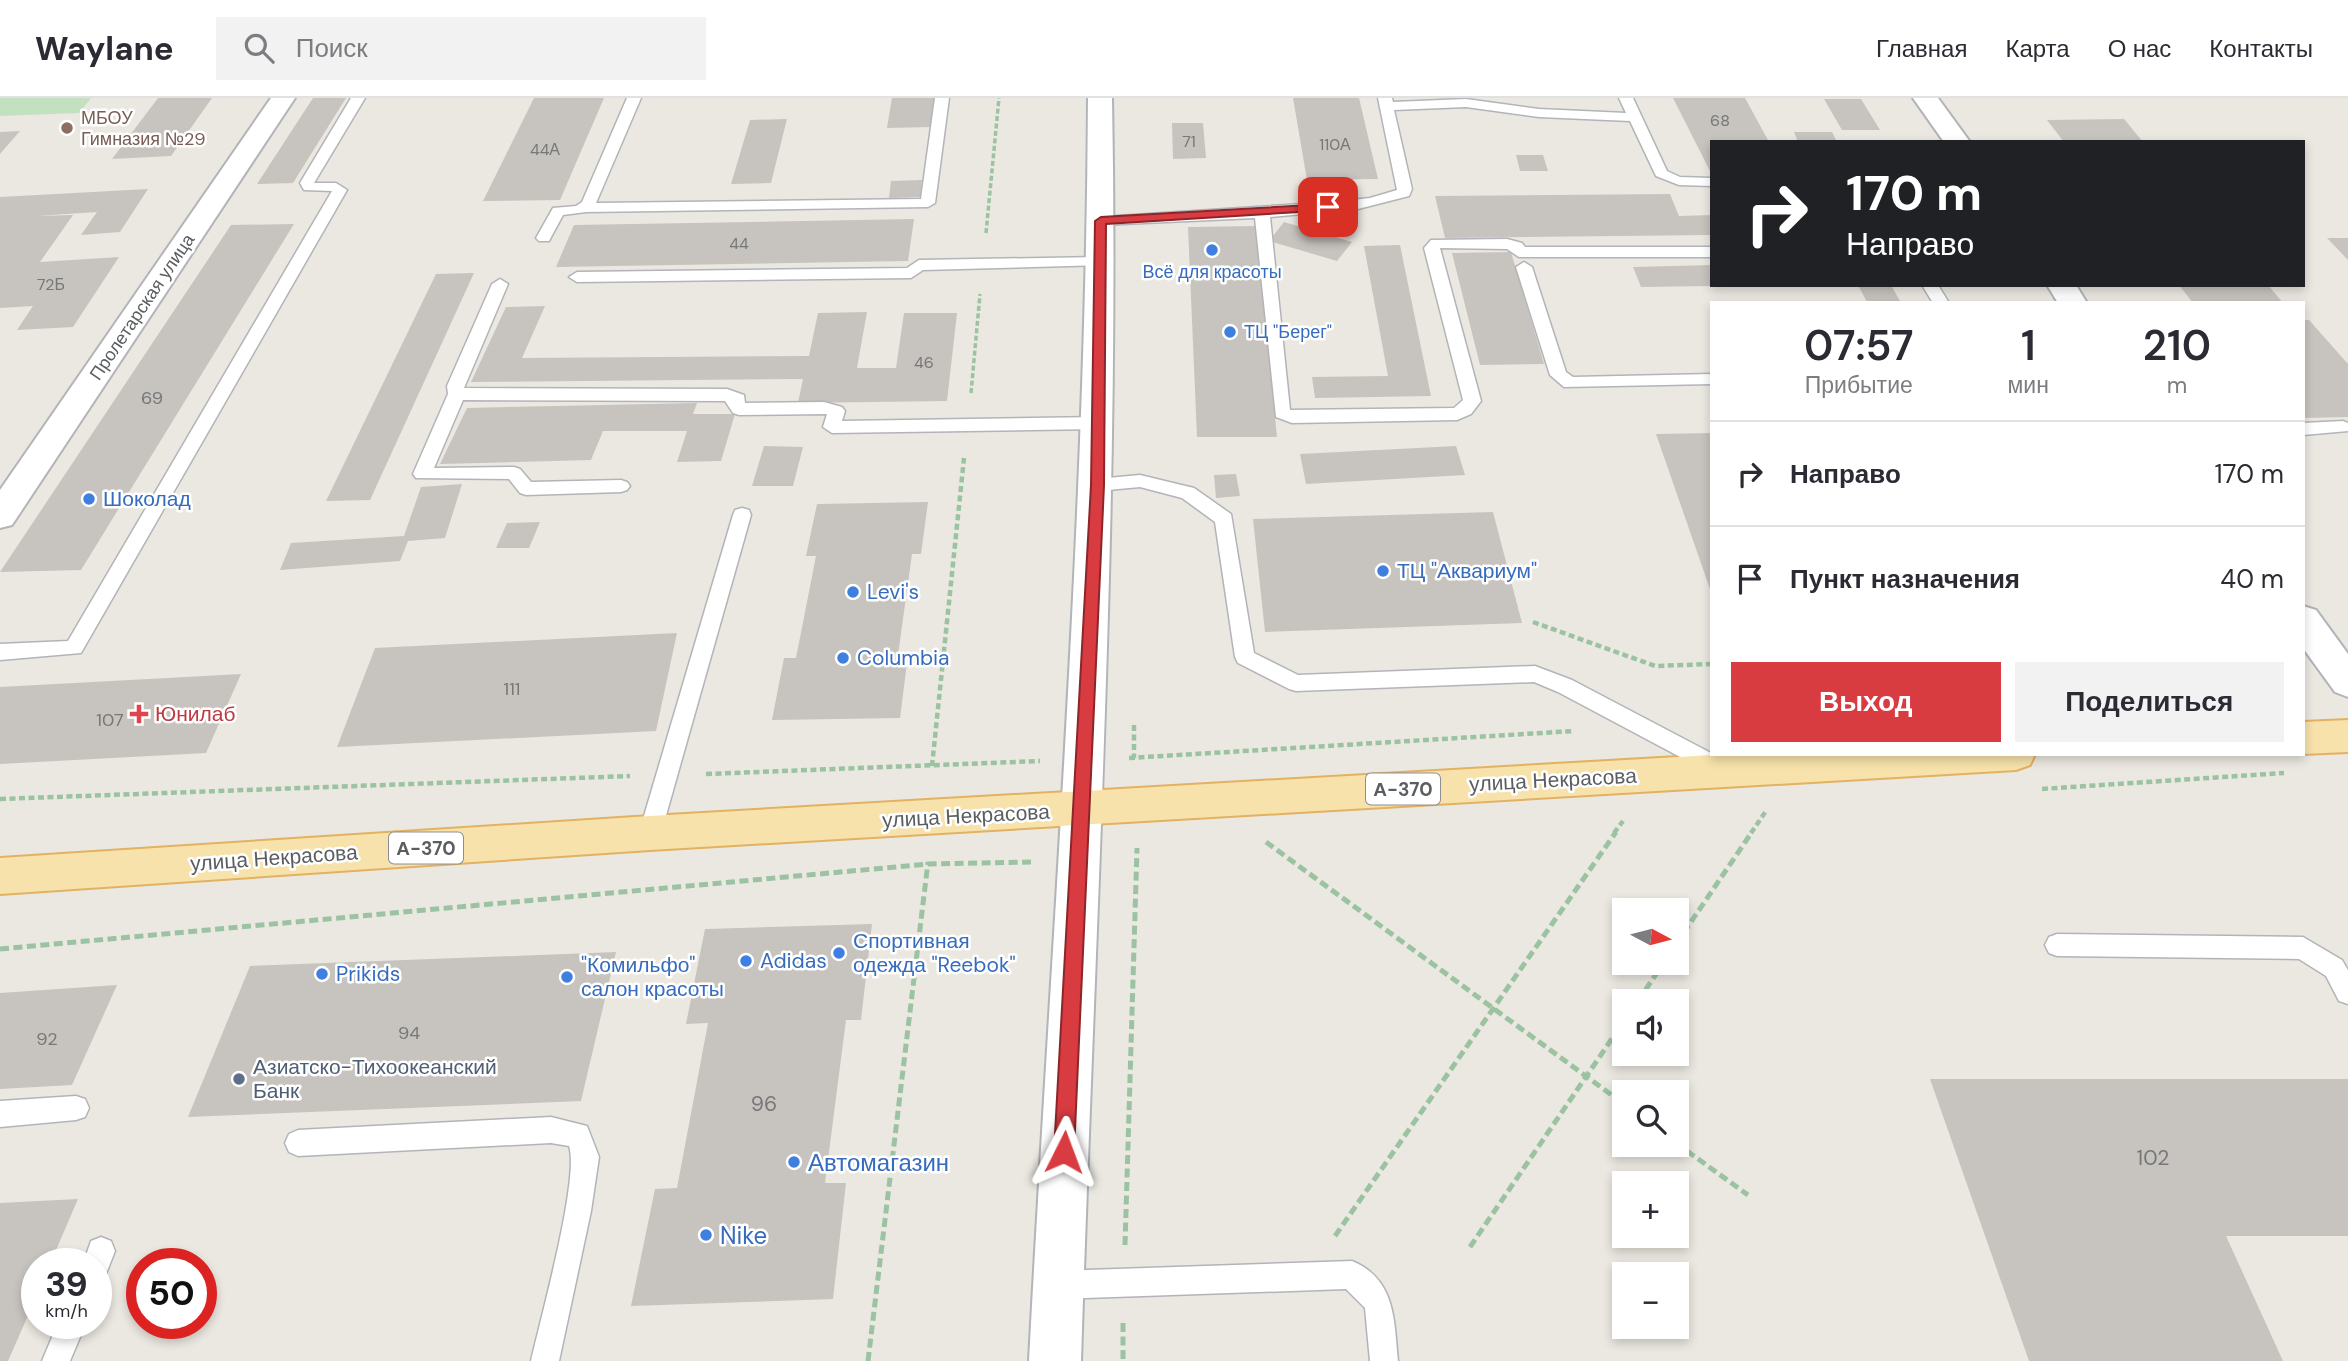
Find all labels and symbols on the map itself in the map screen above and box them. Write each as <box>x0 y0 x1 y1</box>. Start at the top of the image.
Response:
place label: МБОУ Гимназия №29 <box>81 106 206 151</box>
house number: 68 <box>1710 110 1730 131</box>
marker: МБОУ Гимназия №29 <box>59 120 75 136</box>
house number: 71 <box>1182 131 1196 152</box>
house number: 110А <box>1319 134 1351 155</box>
house number: 44А <box>530 139 560 160</box>
pin <box>1298 177 1358 237</box>
street label: Пролетарская улица <box>84 228 201 385</box>
house number: 44 <box>729 233 749 254</box>
marker: Всё для красоты <box>1204 242 1220 258</box>
place label: Всё для красоты <box>1142 260 1282 284</box>
house number: 72Б <box>37 274 65 295</box>
place label: ТЦ "Берег" <box>1244 320 1332 344</box>
marker: ТЦ "Берег" <box>1222 324 1238 340</box>
house number: 46 <box>914 352 934 373</box>
house number: 69 <box>141 386 163 410</box>
place label: Шоколад <box>103 485 191 513</box>
marker: Шоколад <box>81 491 97 507</box>
place label: ТЦ "Аквариум" <box>1397 557 1537 585</box>
marker: ТЦ "Аквариум" <box>1375 563 1391 579</box>
place label: Levi's <box>867 578 919 606</box>
marker: Levi's <box>845 584 861 600</box>
place label: Columbia <box>857 644 950 672</box>
marker: Columbia <box>835 650 851 666</box>
house number: 111 <box>504 677 520 701</box>
place label: Юнилаб <box>155 700 236 728</box>
marker: Юнилаб <box>129 704 149 724</box>
house number: 107 <box>96 708 124 732</box>
street label: улица Некрасова <box>1469 762 1638 798</box>
road number: А-370 <box>1366 774 1440 804</box>
street label: улица Некрасова <box>882 798 1051 834</box>
road number: А-370 <box>389 832 463 863</box>
street label: улица Некрасова <box>189 838 359 878</box>
north arrow <box>1612 898 1689 975</box>
place label: Спортивная одежда "Reebok" <box>853 927 1016 979</box>
marker: Спортивная одежда "Reebok" <box>831 945 847 961</box>
place label: Adidas <box>760 947 827 975</box>
place label: "Комильфо" салон красоты <box>581 951 724 1003</box>
marker: Adidas <box>738 953 754 969</box>
place label: Prikids <box>336 960 400 988</box>
marker: Prikids <box>314 966 330 982</box>
marker: "Комильфо" салон красоты <box>559 969 575 985</box>
house number: 94 <box>398 1021 420 1045</box>
house number: 92 <box>36 1027 58 1051</box>
place label: Азиатско-Тихоокеанский Банк <box>253 1053 497 1105</box>
marker: Азиатско-Тихоокеанский Банк <box>231 1071 247 1087</box>
house number: 96 <box>751 1090 777 1118</box>
position arrow <box>1027 1115 1101 1189</box>
house number: 102 <box>2137 1144 2169 1172</box>
place label: Автомагазин <box>808 1147 949 1178</box>
marker: Автомагазин <box>786 1154 802 1170</box>
place label: Nike <box>720 1220 767 1251</box>
marker: Nike <box>698 1227 714 1243</box>
speed limit sign: 50 <box>126 1248 217 1339</box>

